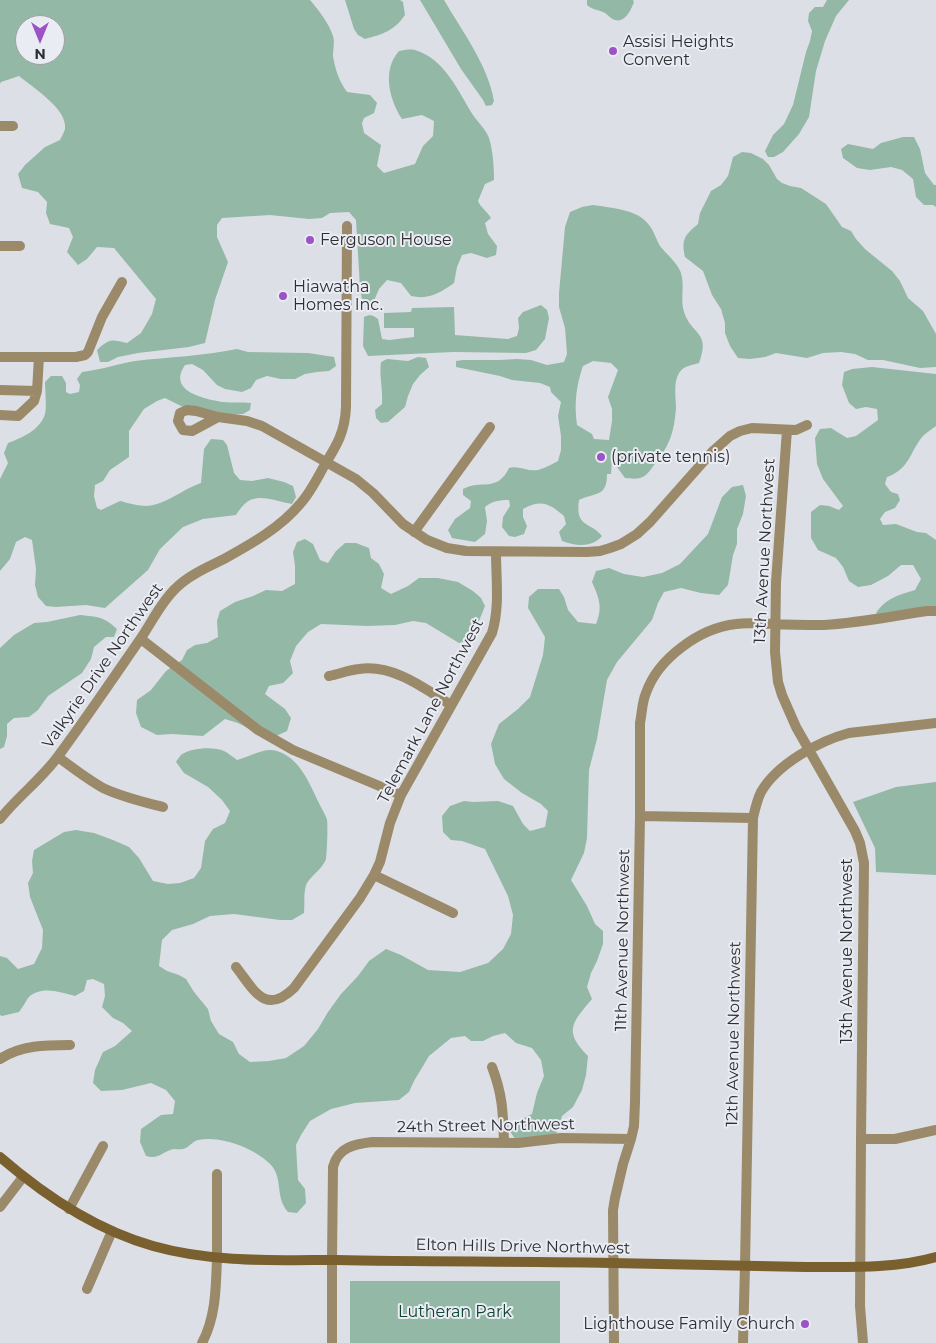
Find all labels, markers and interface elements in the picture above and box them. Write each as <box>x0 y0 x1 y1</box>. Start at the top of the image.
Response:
north arrow <box>15 15 65 65</box>
place label: Assisi Heights Convent <box>623 32 734 70</box>
text: N <box>34 45 46 63</box>
marker: Assisi Heights Convent <box>607 45 619 57</box>
place label: Ferguson House <box>320 230 452 250</box>
marker: Ferguson House <box>304 234 316 246</box>
place label: Hiawatha Homes Inc. <box>293 277 383 315</box>
marker: Hiawatha Homes Inc. <box>277 290 289 302</box>
place label: (private tennis) <box>611 447 730 467</box>
marker: (private tennis) <box>595 451 607 463</box>
street label: 13th Avenue Northwest <box>751 458 779 644</box>
street label: Valkyrie Drive Northwest <box>39 580 167 752</box>
street label: Telemark Lane Northwest <box>374 615 488 807</box>
street label: 11th Avenue Northwest <box>612 849 634 1031</box>
street label: 13th Avenue Northwest <box>837 858 857 1044</box>
street label: 12th Avenue Northwest <box>723 941 745 1127</box>
street label: 24th Street Northwest <box>397 1115 575 1137</box>
street label: Elton Hills Drive Northwest <box>415 1236 631 1258</box>
park label: Lutheran Park <box>398 1302 512 1322</box>
place label: Lighthouse Family Church <box>583 1314 795 1334</box>
marker: Lighthouse Family Church <box>799 1318 811 1330</box>

